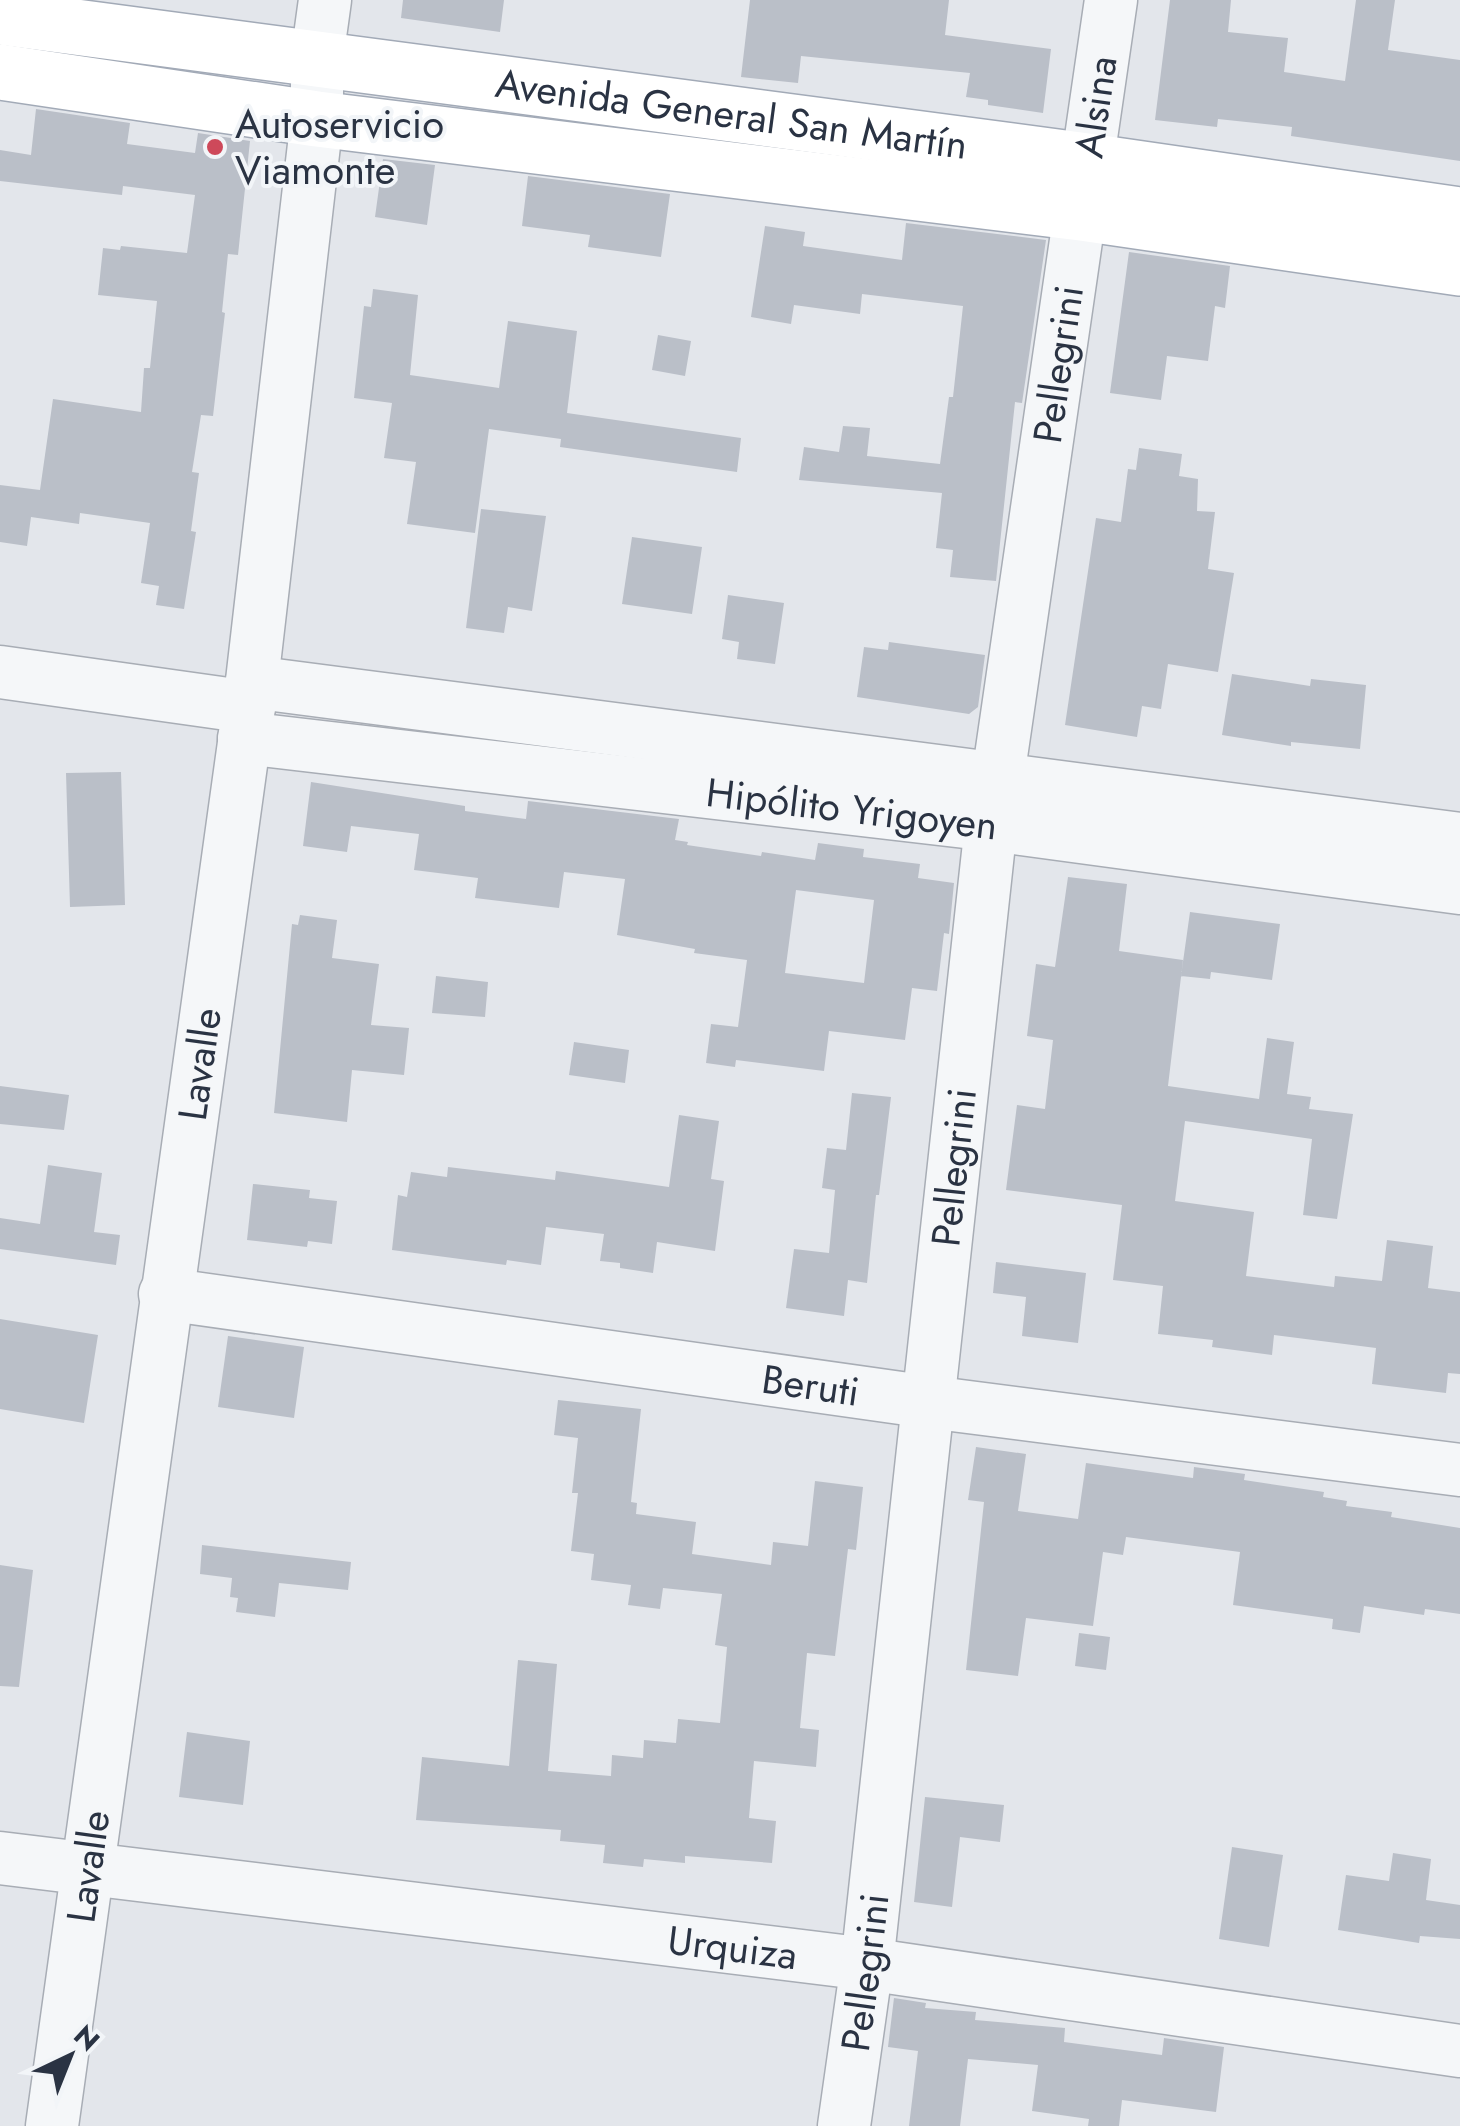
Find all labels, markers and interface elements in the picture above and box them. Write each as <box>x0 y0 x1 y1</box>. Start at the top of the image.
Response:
street label: Alsina <box>1059 52 1132 162</box>
street label: Avenida General San Martín <box>492 54 971 174</box>
place label: Autoservicio Viamonte <box>235 95 444 199</box>
marker: Autoservicio Viamonte <box>204 136 226 158</box>
street label: Pellegrini <box>1018 281 1098 447</box>
street label: Hipólito Yrigoyen <box>703 763 1001 855</box>
street label: Lavalle <box>163 1004 236 1124</box>
street label: Pellegrini <box>916 1085 991 1249</box>
street label: Beruti <box>758 1350 863 1421</box>
street label: Lavalle <box>52 1807 125 1926</box>
street label: Pellegrini <box>826 1891 903 2055</box>
street label: Urquiza <box>664 1911 801 1984</box>
north arrow <box>20 2006 120 2106</box>
text: N <box>65 2016 109 2061</box>

